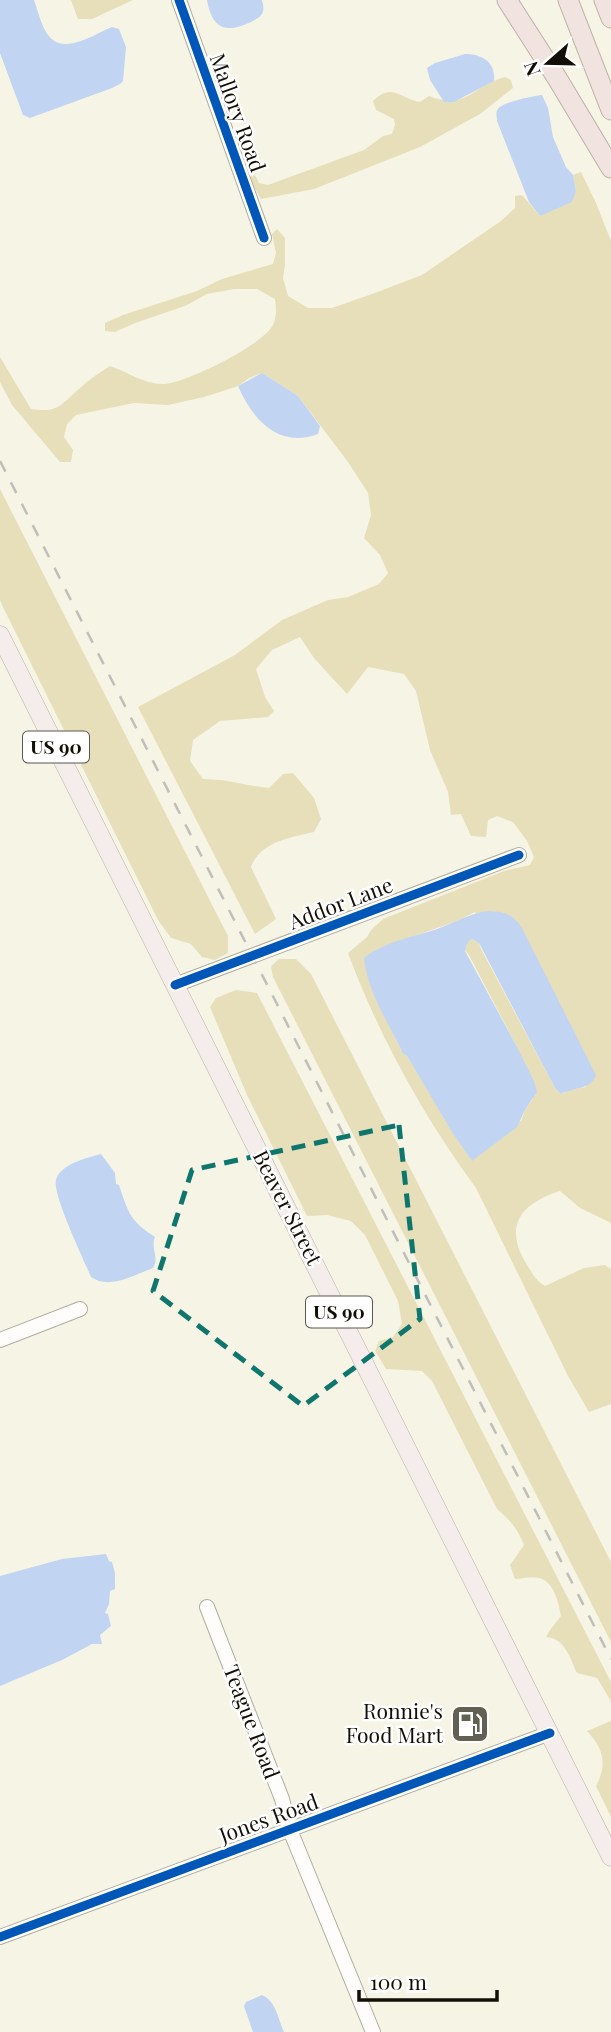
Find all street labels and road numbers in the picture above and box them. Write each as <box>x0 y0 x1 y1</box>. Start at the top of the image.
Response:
street label: Mallory Road <box>204 49 273 176</box>
road number: US 90 <box>23 732 89 762</box>
street label: Addor Lane <box>283 869 396 935</box>
street label: Beaver Street <box>248 1145 330 1270</box>
road number: US 90 <box>306 1296 372 1328</box>
street label: Teague Road <box>218 1660 287 1782</box>
street label: Jones Road <box>214 1786 322 1848</box>

